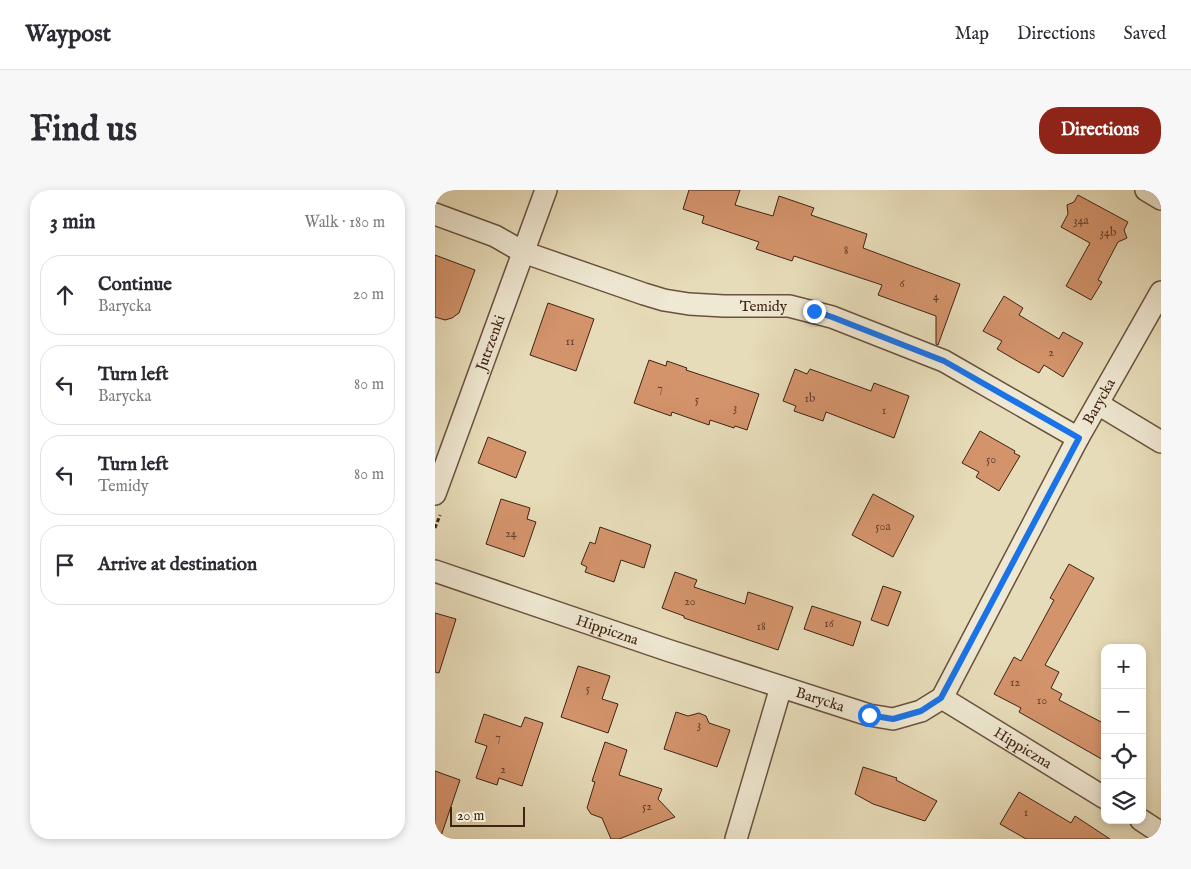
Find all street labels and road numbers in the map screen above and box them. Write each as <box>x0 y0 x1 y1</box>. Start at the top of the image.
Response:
street label: Temidy <box>740 297 788 316</box>
street label: Jutrzenki <box>471 312 509 375</box>
street label: Barycka <box>1078 374 1120 428</box>
street label: Hippiczna <box>573 610 642 649</box>
street label: Barycka <box>793 683 847 716</box>
street label: Hippiczna <box>990 723 1056 773</box>

